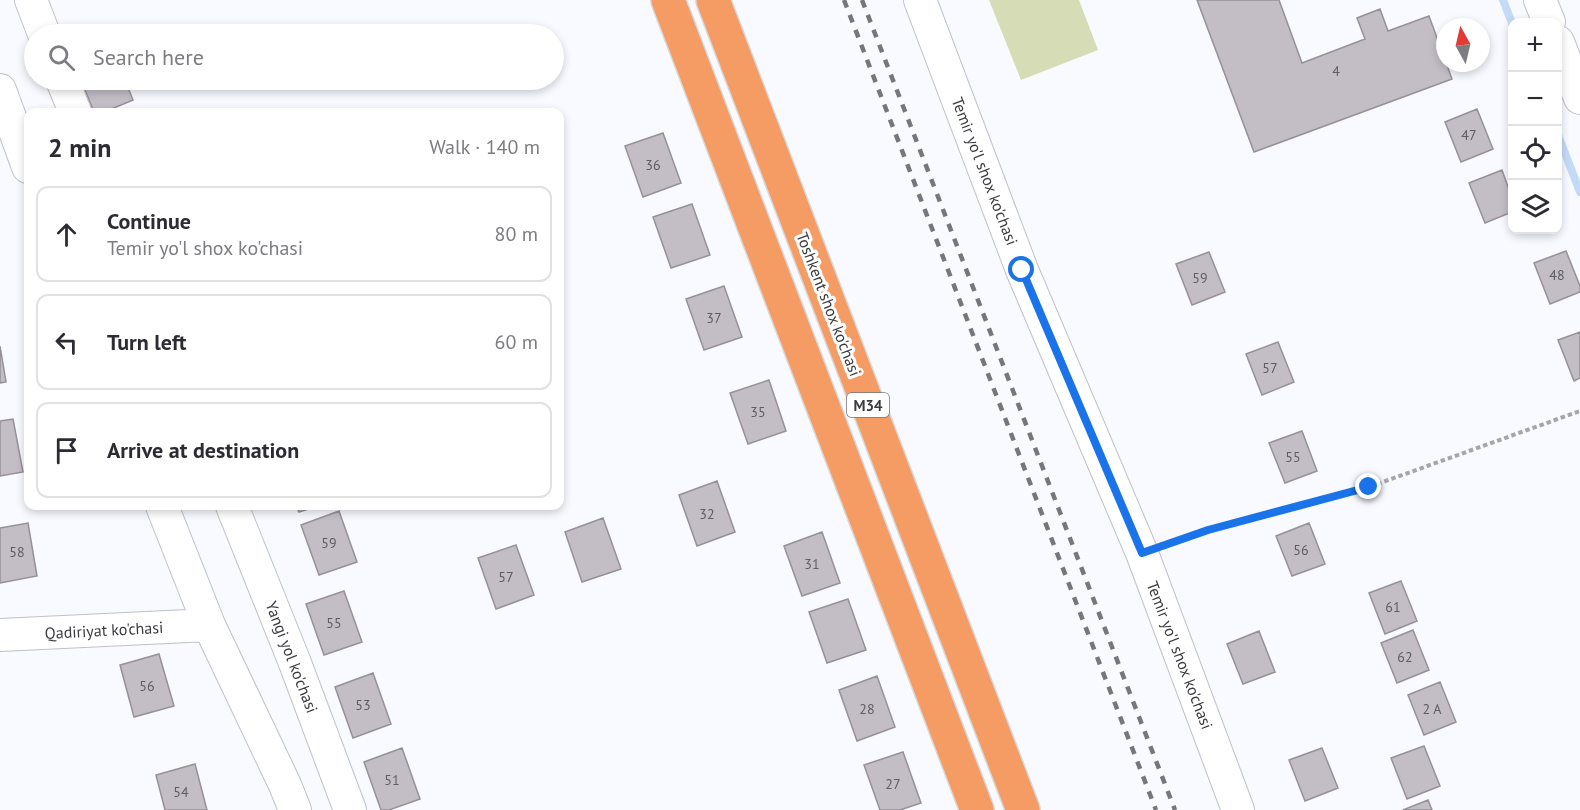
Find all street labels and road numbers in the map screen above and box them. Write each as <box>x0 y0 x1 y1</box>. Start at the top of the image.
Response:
street label: Temir yo'l shox ko'chasi <box>948 94 1022 248</box>
street label: Toshkent shox ko'chasi <box>792 229 866 379</box>
road number: M34 <box>847 393 889 417</box>
street label: Temir yo'l shox ko'chasi <box>1143 578 1217 732</box>
street label: Yangi yol ko'chasi <box>261 598 323 716</box>
street label: Qadiriyat ko'chasi <box>44 617 164 643</box>

